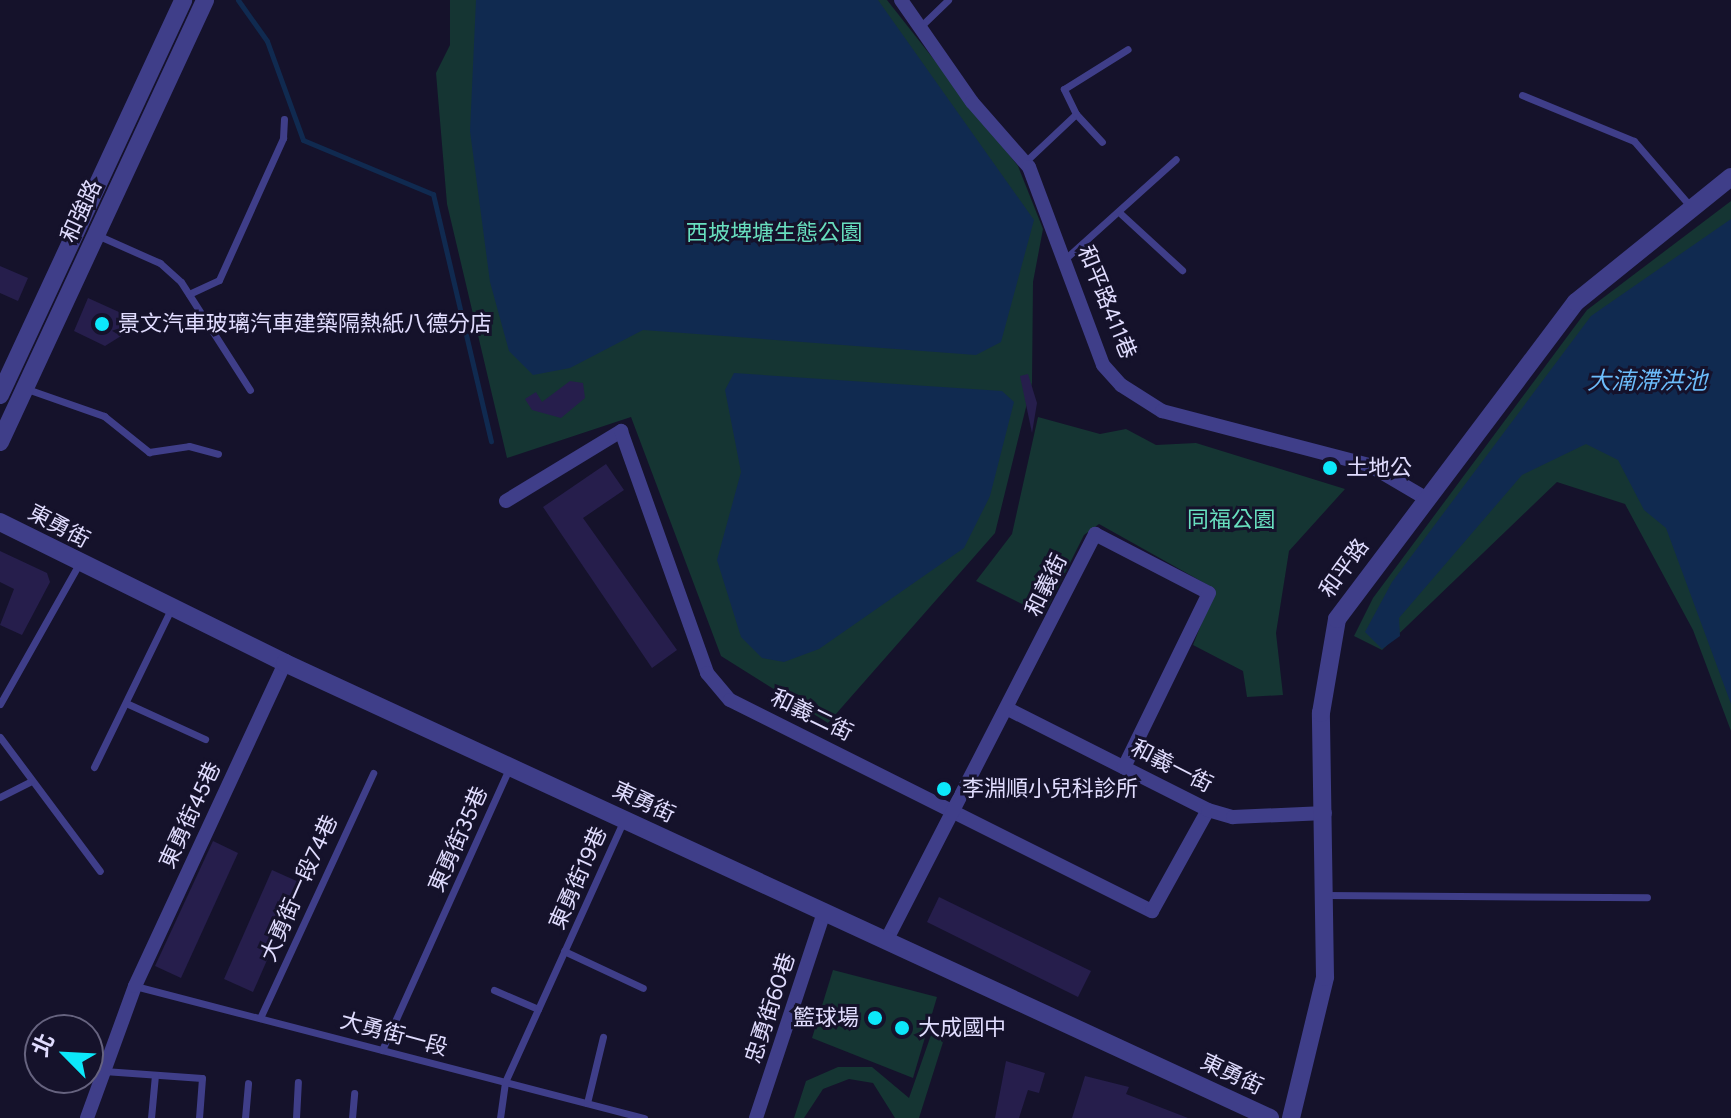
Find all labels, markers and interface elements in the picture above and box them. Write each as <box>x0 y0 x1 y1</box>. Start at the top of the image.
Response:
street label: 和強路 <box>55 176 107 246</box>
park label: 西坡埤塘生態公園 <box>686 220 862 246</box>
street label: 和平路411巷 <box>1072 242 1142 362</box>
place label: 景文汽車玻璃汽車建築隔熱紙八德分店 <box>118 311 492 337</box>
marker: 景文汽車玻璃汽車建築隔熱紙八德分店 <box>93 315 111 333</box>
water label: 大湳滯洪池 <box>1587 367 1707 395</box>
place label: 土地公 <box>1346 455 1412 481</box>
marker: 土地公 <box>1321 459 1339 477</box>
street label: 東勇街 <box>24 499 94 553</box>
park label: 同福公園 <box>1187 507 1275 533</box>
street label: 和平路 <box>1314 534 1374 602</box>
street label: 和義街 <box>1020 550 1072 620</box>
street label: 和義二街 <box>767 684 857 746</box>
street label: 和義一街 <box>1127 734 1217 798</box>
street label: 東勇街45巷 <box>154 758 226 872</box>
street label: 東勇街 <box>609 776 679 828</box>
place label: 李淵順小兒科診所 <box>962 776 1138 802</box>
marker: 李淵順小兒科診所 <box>933 778 955 800</box>
street label: 東勇街35巷 <box>423 782 493 896</box>
street label: 大勇街一段74巷 <box>255 811 343 965</box>
street label: 東勇街19巷 <box>544 823 612 933</box>
street label: 忠勇街60巷 <box>740 949 800 1067</box>
place label: 籃球場 <box>793 1005 859 1031</box>
street label: 大勇街一段 <box>337 1007 451 1061</box>
marker: 籃球場 <box>866 1009 884 1027</box>
north arrow <box>24 1014 104 1094</box>
place label: 大成國中 <box>918 1015 1006 1041</box>
marker: 大成國中 <box>893 1019 911 1037</box>
text: 北 <box>27 1029 60 1060</box>
street label: 東勇街 <box>1197 1048 1267 1100</box>

